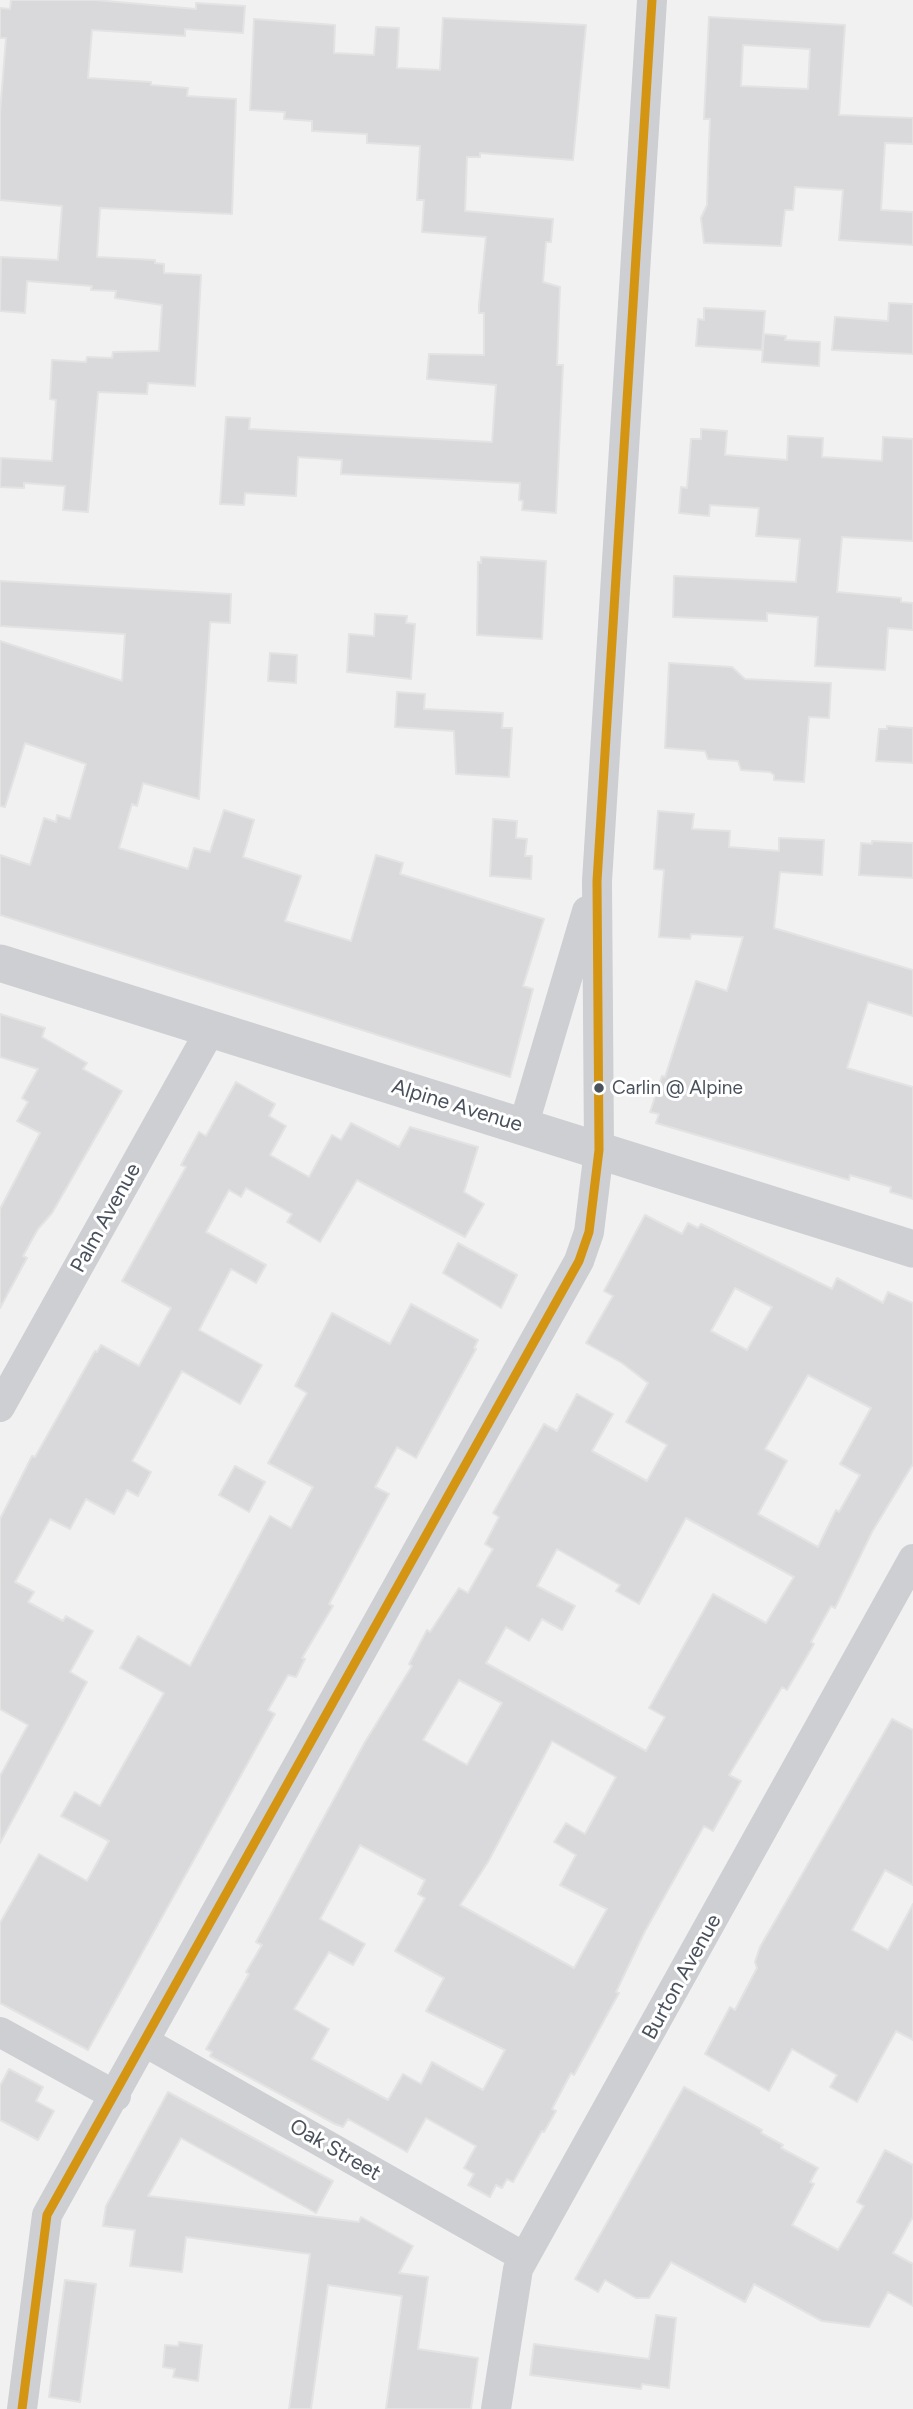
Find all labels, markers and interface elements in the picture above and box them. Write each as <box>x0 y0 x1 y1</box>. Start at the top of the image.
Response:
street label: Alpine Avenue <box>389 1074 525 1138</box>
place label: Carlin @ Alpine <box>612 1077 743 1099</box>
marker: Carlin @ Alpine <box>592 1081 606 1095</box>
street label: Palm Avenue <box>66 1159 146 1277</box>
street label: Burton Avenue <box>637 1910 727 2044</box>
street label: Oak Street <box>285 2114 385 2186</box>

